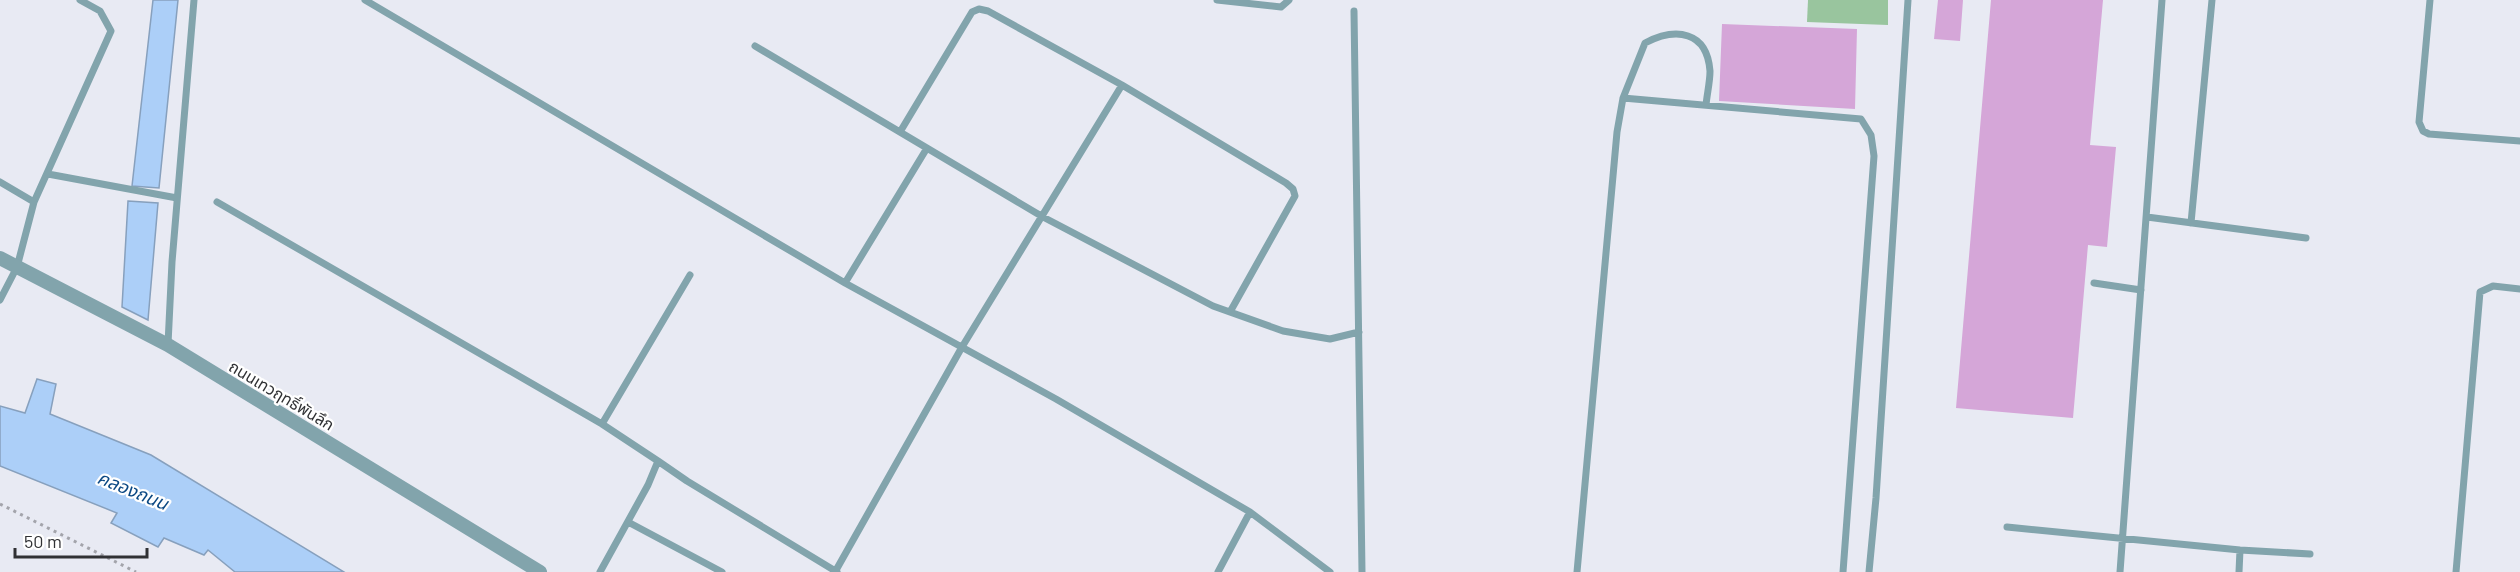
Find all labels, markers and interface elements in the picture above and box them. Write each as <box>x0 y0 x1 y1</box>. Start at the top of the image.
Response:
street label: ถนนเทวฤทธิ์พันลึก <box>226 356 338 434</box>
water label: คลองถนน <box>94 466 172 514</box>
scale bar <box>15 521 147 559</box>
text: 50 m <box>24 530 62 552</box>

